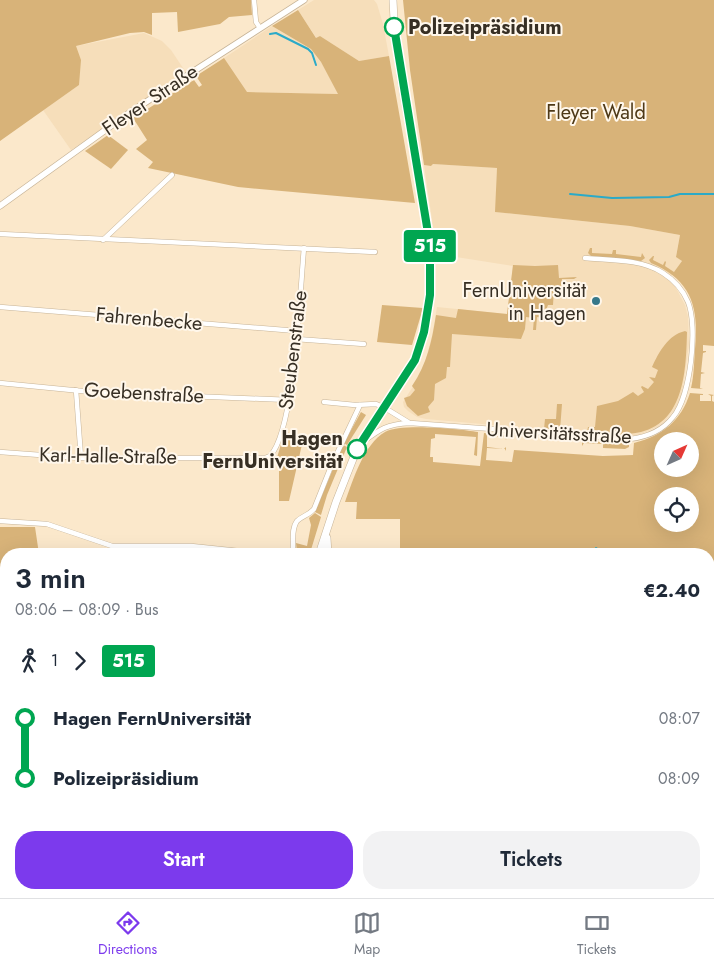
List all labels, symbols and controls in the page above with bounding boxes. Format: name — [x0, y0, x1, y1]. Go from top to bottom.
place label: Polizeipräsidium — [408, 13, 562, 42]
marker: Polizeipräsidium — [384, 17, 404, 37]
street label: Fleyer Straße — [96, 57, 204, 143]
park label: Fleyer Wald — [546, 98, 646, 127]
line badge: 515 — [401, 230, 459, 262]
text: 515 — [414, 233, 446, 259]
place label: FernUniversität in Hagen — [463, 276, 586, 328]
street label: Steubenstraße — [271, 289, 315, 411]
marker: FernUniversität in Hagen — [590, 295, 602, 307]
street label: Fahrenbecke — [94, 300, 204, 338]
street label: Goebenstraße — [83, 375, 205, 411]
street label: Universitätsstraße — [486, 415, 632, 451]
place label: Hagen FernUniversität — [202, 424, 344, 476]
north arrow — [654, 432, 699, 478]
map controls — [654, 432, 699, 532]
marker: Hagen FernUniversität — [347, 439, 367, 459]
street label: Karl-Halle-Straße — [39, 440, 177, 472]
button: locate — [654, 487, 699, 532]
text: 3 min — [15, 558, 86, 599]
text: €2.40 — [643, 577, 700, 604]
text: 08:06 – 08:09 · Bus — [15, 598, 159, 621]
icon: walk — [15, 647, 43, 675]
icon: forward — [66, 647, 94, 675]
text: 515 — [112, 648, 145, 674]
text: 1 — [51, 649, 58, 672]
text: Hagen FernUniversität — [53, 705, 251, 732]
text: 08:07 — [659, 707, 700, 730]
text: Polizeipräsidium — [53, 765, 199, 792]
text: 08:09 — [658, 767, 700, 790]
button: Start — [15, 831, 353, 889]
button: Tickets — [363, 831, 700, 889]
tab: Directions — [98, 909, 157, 959]
tab: Map — [353, 909, 381, 959]
tab: Tickets — [577, 909, 616, 959]

